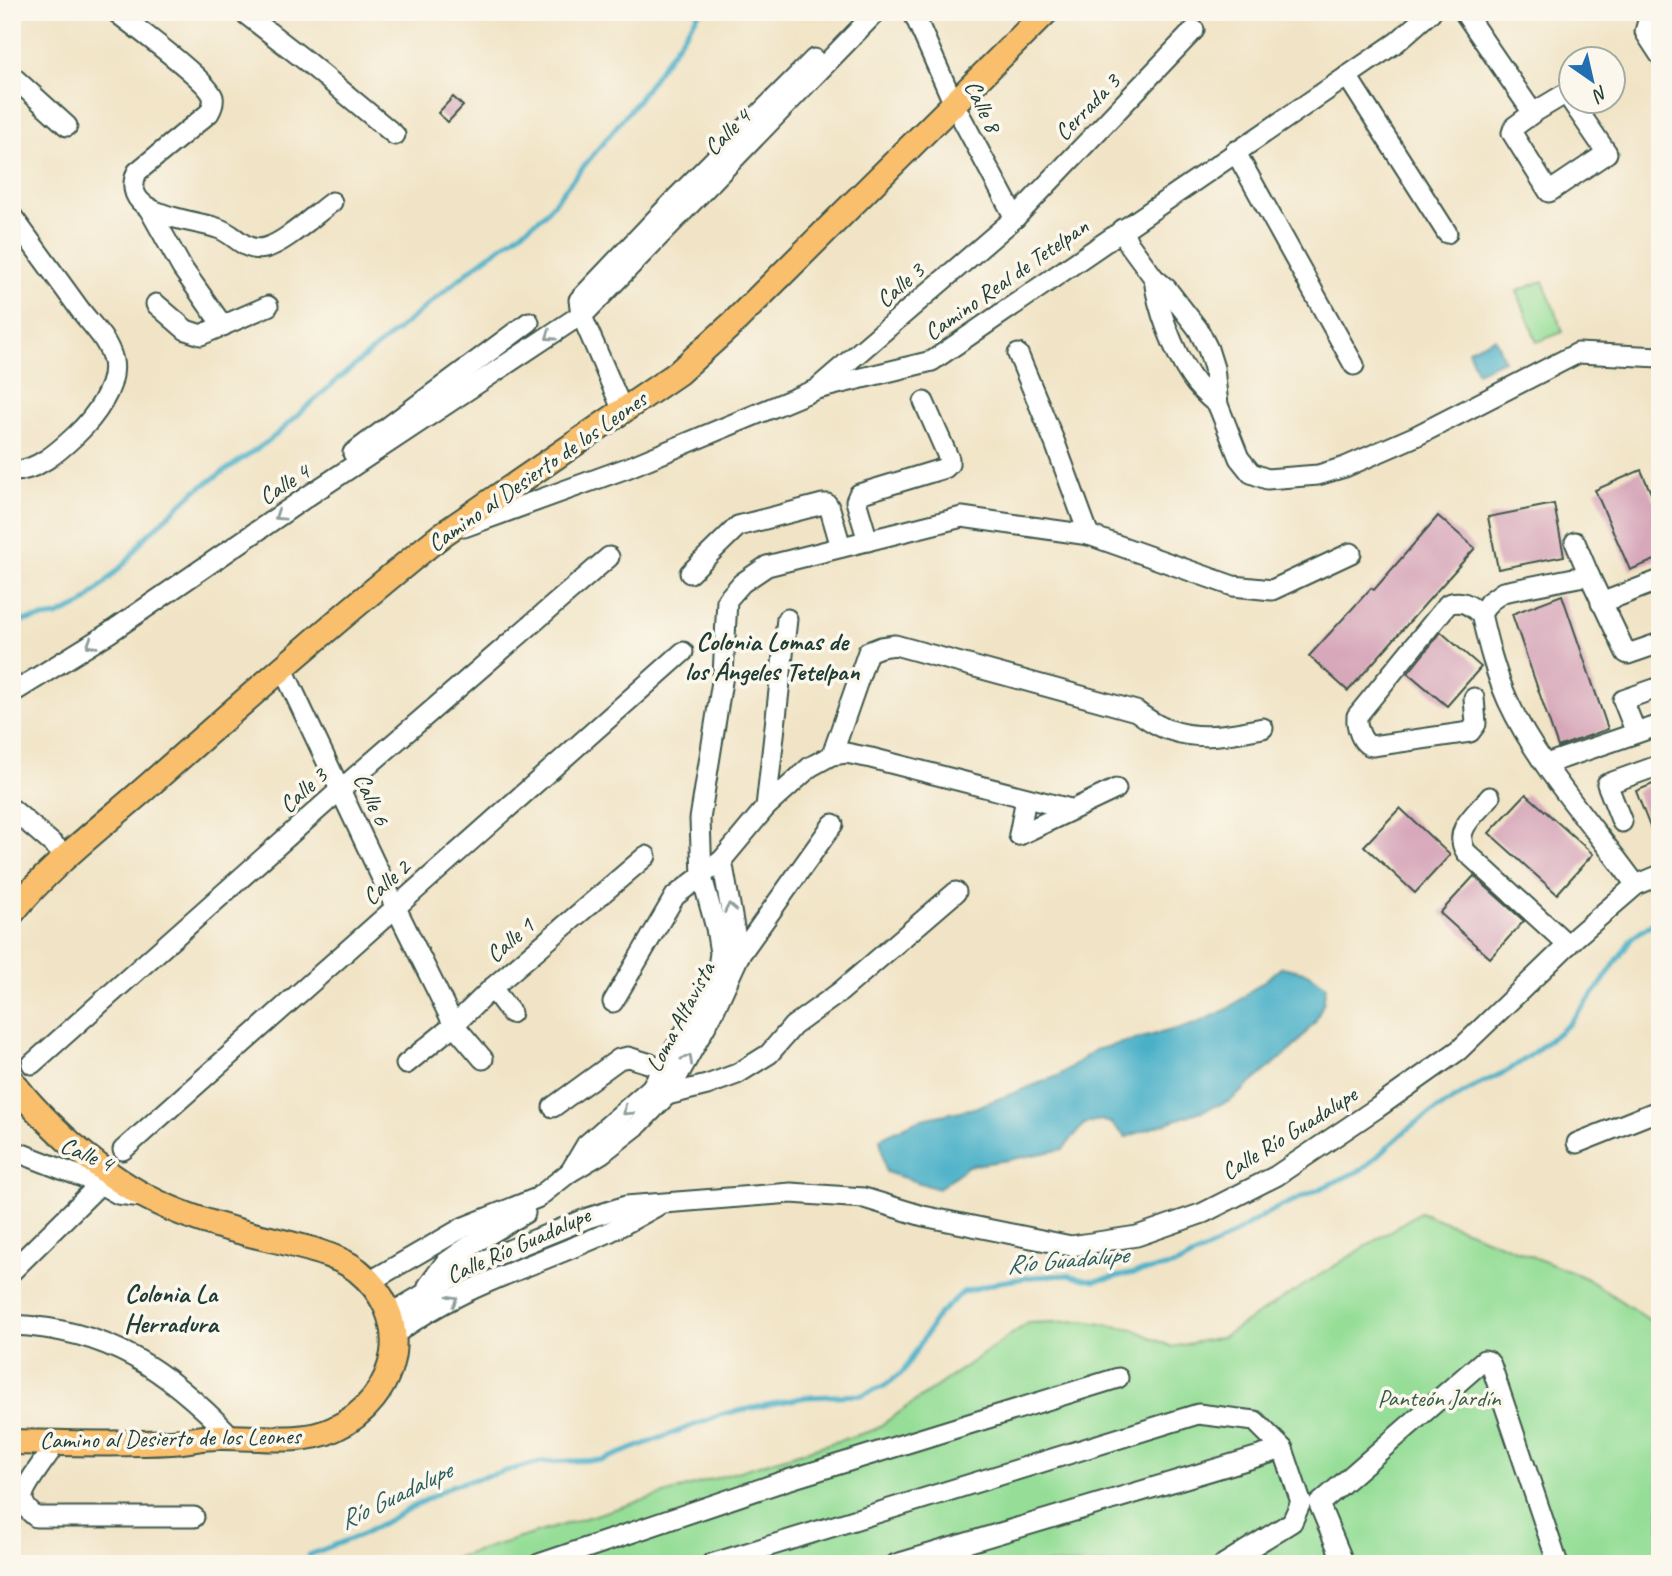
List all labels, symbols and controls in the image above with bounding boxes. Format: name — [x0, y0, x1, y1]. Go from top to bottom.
north arrow — [1556, 46, 1626, 116]
street label: Cerrada 3 — [1048, 66, 1128, 147]
street label: Calle 8 — [958, 75, 1009, 139]
text: N — [1587, 80, 1613, 108]
street label: Calle 4 — [697, 101, 758, 162]
street label: Camino Real de Tetelpan — [918, 211, 1094, 347]
street label: Calle 3 — [870, 254, 932, 314]
one-way arrow — [545, 328, 558, 341]
street label: Camino al Desierto de los Leones — [421, 383, 654, 558]
street label: Calle 4 — [253, 455, 317, 511]
one-way arrow — [274, 508, 287, 520]
district label: Colonia Lomas de los Ángeles Tetelpan — [685, 625, 860, 688]
one-way arrow — [85, 635, 98, 648]
street label: Calle 3 — [273, 759, 335, 819]
street label: Calle 6 — [347, 768, 398, 831]
street label: Calle 2 — [356, 851, 418, 911]
one-way arrow — [723, 902, 738, 914]
street label: Calle 1 — [480, 910, 541, 969]
street label: Loma Altavista — [639, 956, 722, 1077]
one-way arrow — [680, 1054, 693, 1066]
street label: Calle Río Guadalupe — [1216, 1078, 1364, 1187]
one-way arrow — [622, 1102, 635, 1115]
street label: Calle 4 — [56, 1130, 120, 1179]
street label: Calle Río Guadalupe — [441, 1199, 597, 1290]
water label: Río Guadalupe — [1005, 1237, 1132, 1281]
district label: Colonia La Herradura — [124, 1277, 220, 1340]
one-way arrow — [445, 1294, 458, 1308]
park label: Panteón Jardín — [1377, 1383, 1502, 1413]
street label: Camino al Desierto de los Leones — [39, 1421, 303, 1455]
water label: Río Guadalupe — [334, 1453, 460, 1537]

